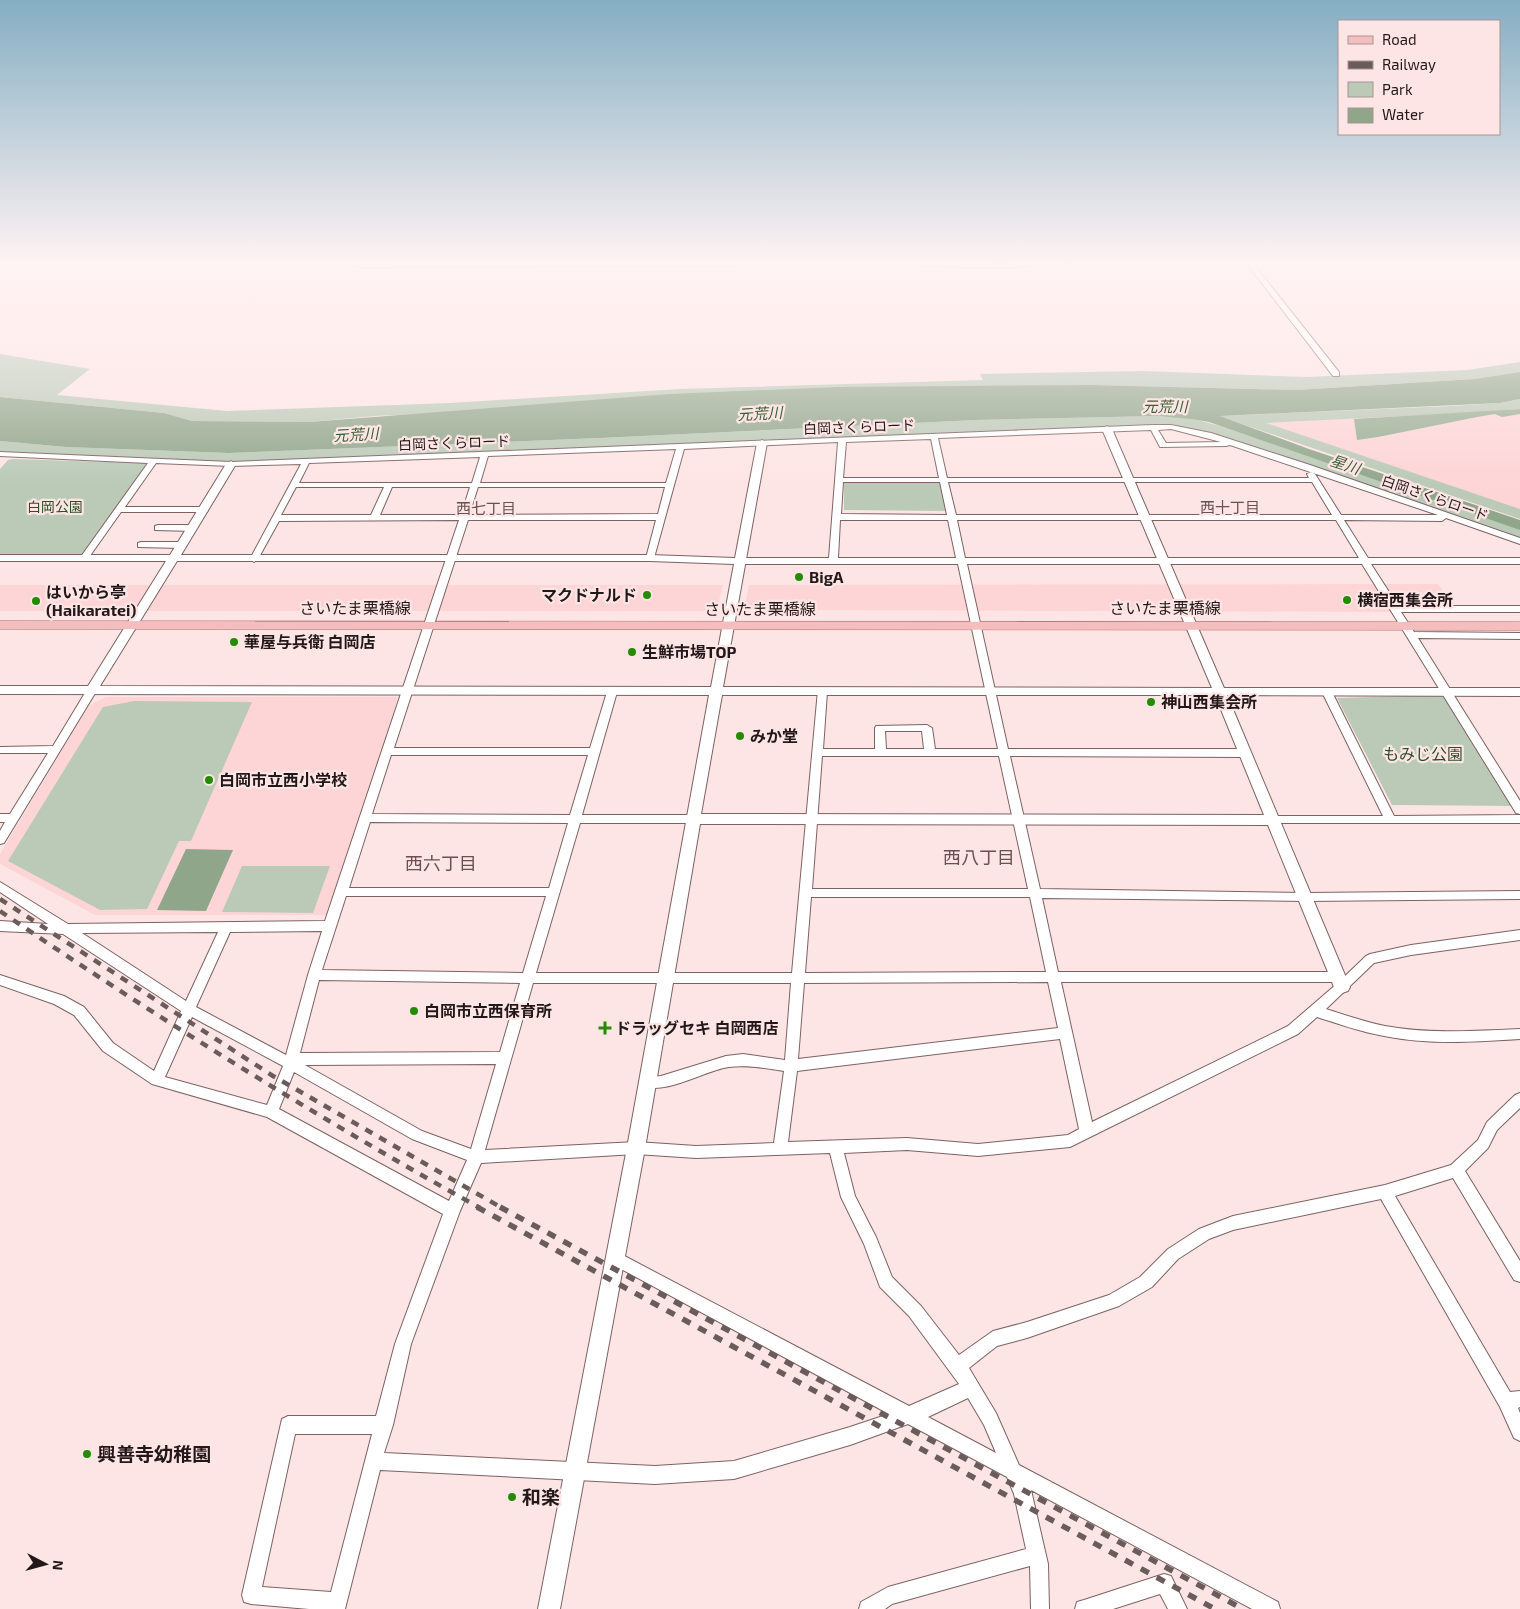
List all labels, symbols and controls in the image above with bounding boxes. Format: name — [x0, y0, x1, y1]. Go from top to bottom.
legend — [1338, 20, 1500, 135]
text: Road — [1382, 30, 1417, 48]
text: Railway — [1382, 55, 1436, 73]
text: Park — [1382, 80, 1413, 98]
text: Water — [1382, 105, 1424, 123]
water label: 元荒川 — [1142, 397, 1189, 415]
water label: 元荒川 — [737, 403, 785, 423]
street label: 白岡さくらロード — [803, 416, 915, 437]
water label: 元荒川 — [333, 424, 381, 444]
street label: 白岡さくらロード — [398, 432, 510, 453]
water label: 星川 — [1328, 451, 1364, 478]
street label: 白岡さくらロード — [1379, 471, 1491, 524]
park label: 白岡公園 — [27, 498, 83, 515]
district label: 西十丁目 — [1200, 498, 1260, 516]
district label: 西七丁目 — [456, 499, 516, 517]
place label: BigA — [809, 567, 844, 586]
marker: BigA — [793, 571, 805, 583]
place label: はいから亭 (Haikaratei) — [46, 582, 136, 619]
place label: マクドナルド — [541, 585, 637, 604]
marker: マクドナルド — [641, 589, 653, 601]
place label: 横宿西集会所 — [1357, 590, 1453, 609]
marker: 横宿西集会所 — [1341, 594, 1353, 606]
marker: はいから亭 (Haikaratei) — [30, 595, 42, 607]
street label: さいたま栗橋線 — [299, 598, 411, 617]
street label: さいたま栗橋線 — [1109, 598, 1221, 617]
street label: さいたま栗橋線 — [704, 599, 816, 618]
place label: 華屋与兵衛 白岡店 — [244, 632, 375, 651]
marker: 華屋与兵衛 白岡店 — [228, 636, 240, 648]
place label: 生鮮市場TOP — [642, 642, 736, 661]
marker: 生鮮市場TOP — [626, 646, 638, 658]
place label: 神山西集会所 — [1161, 692, 1257, 711]
marker: 神山西集会所 — [1145, 696, 1157, 708]
place label: みか堂 — [750, 726, 798, 745]
marker: みか堂 — [734, 730, 746, 742]
park label: もみじ公園 — [1383, 744, 1463, 763]
place label: 白岡市立西小学校 — [219, 770, 347, 789]
marker: 白岡市立西小学校 — [203, 774, 215, 786]
district label: 西八丁目 — [943, 846, 1015, 868]
district label: 西六丁目 — [405, 852, 477, 874]
place label: 白岡市立西保育所 — [424, 1001, 552, 1020]
marker: 白岡市立西保育所 — [408, 1005, 420, 1017]
place label: ドラッグセキ 白岡西店 — [615, 1018, 778, 1037]
marker: ドラッグセキ 白岡西店 — [599, 1022, 611, 1034]
place label: 興善寺幼稚園 — [97, 1442, 211, 1465]
marker: 興善寺幼稚園 — [81, 1448, 93, 1460]
place label: 和楽 — [522, 1485, 560, 1508]
marker: 和楽 — [506, 1491, 518, 1503]
north arrow — [20, 1539, 70, 1589]
text: N — [49, 1559, 67, 1571]

